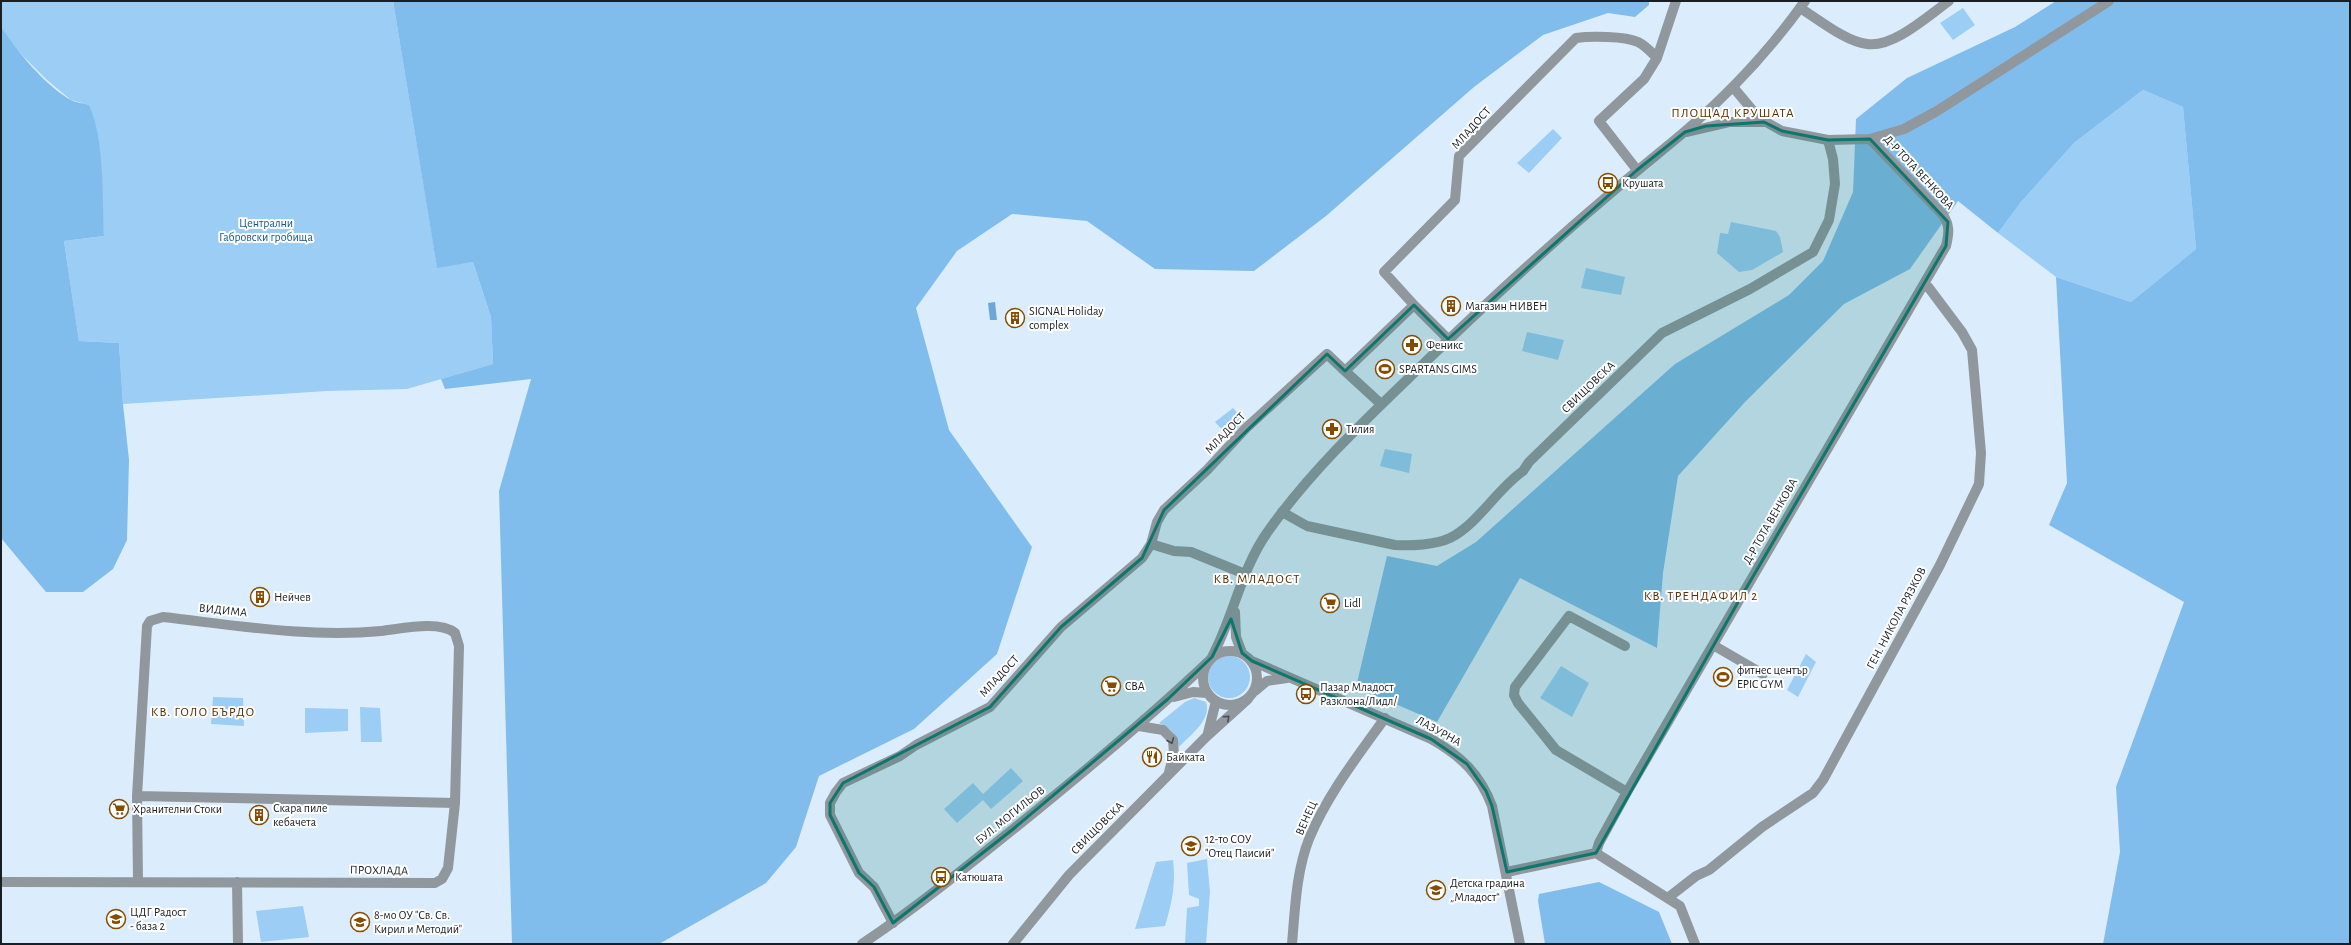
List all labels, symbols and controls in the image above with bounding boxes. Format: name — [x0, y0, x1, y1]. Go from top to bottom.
street label: МЛАДОСТ — [1449, 104, 1493, 151]
district label: ПЛОЩАД КРУШАТА — [1671, 107, 1795, 120]
street label: Д-Р ТОТА ВЕНКОВА — [1882, 133, 1956, 211]
bus stop icon: Крушата — [1597, 172, 1619, 194]
place label: Крушата — [1622, 177, 1664, 190]
park label: Централни Габровски гробища — [219, 217, 313, 243]
building icon: Магазин НИВЕН — [1440, 295, 1462, 317]
place label: Магазин НИВЕН — [1465, 300, 1548, 312]
place label: SIGNAL Holiday complex — [1029, 305, 1103, 331]
building icon: SIGNAL Holiday complex — [1004, 307, 1026, 329]
pharmacy icon: Феникс — [1401, 334, 1423, 356]
place label: Феникс — [1426, 339, 1463, 351]
sports icon: SPARTANS GIMS — [1374, 358, 1396, 380]
street label: СВИЩОВСКА — [1559, 359, 1617, 415]
place label: SPARTANS GIMS — [1399, 363, 1477, 375]
street label: МЛАДОСТ — [1203, 410, 1248, 456]
pharmacy icon: Тилия — [1321, 418, 1343, 440]
place label: Тилия — [1346, 423, 1375, 435]
street label: Д-Р ТОТА ВЕНКОВА — [1741, 476, 1799, 566]
street label: ГЕН. НИКОЛА РЯЗКОВ — [1864, 565, 1928, 671]
district label: КВ. МЛАДОСТ — [1214, 573, 1300, 586]
building icon: Нейчев — [249, 586, 271, 608]
district label: КВ. ТРЕНДАФИЛ 2 — [1644, 590, 1758, 603]
place label: Нейчев — [274, 591, 311, 603]
supermarket icon: Lidl — [1319, 592, 1341, 614]
place label: Lidl — [1344, 597, 1361, 609]
street label: ВИДИМА — [198, 601, 248, 619]
street label: МЛАДОСТ — [977, 653, 1021, 699]
place label: фитнес център EPIC GYM — [1737, 664, 1808, 690]
sports icon: фитнес център EPIC GYM — [1712, 666, 1734, 688]
supermarket icon: CBA — [1100, 675, 1122, 697]
place label: CBA — [1125, 680, 1145, 692]
place label: Пазар Младост Разклона/Лидл/ — [1320, 681, 1397, 707]
bus stop icon: Пазар Младост Разклона/Лидл/ — [1295, 683, 1317, 705]
district label: КВ. ГОЛО БЪРДО — [151, 706, 255, 719]
street label: ЛАЗУРНА — [1415, 714, 1463, 748]
one-way arrow — [1222, 715, 1230, 722]
one-way arrow — [1167, 737, 1175, 744]
restaurant icon: Байката — [1141, 746, 1163, 768]
place label: Байката — [1166, 751, 1205, 763]
street label: БУЛ. МОГИЛЬОВ — [973, 783, 1047, 846]
supermarket icon: Хранителни Стоки — [108, 798, 130, 820]
street label: СВИЩОВСКА — [1068, 799, 1126, 857]
street label: ВЕНЕЦ — [1293, 799, 1319, 837]
place label: Скара пиле кебачета — [273, 802, 327, 828]
place label: Хранителни Стоки — [133, 803, 222, 815]
building icon: Скара пиле кебачета — [248, 804, 270, 826]
place label: 12-то СОУ "Отец Паисий" — [1205, 833, 1274, 859]
school or university icon: 12-то СОУ "Отец Паисий" — [1180, 835, 1202, 857]
street label: ПРОХЛАДА — [350, 863, 408, 877]
bus stop icon: Катюшата — [930, 866, 952, 888]
place label: Катюшата — [955, 871, 1004, 883]
place label: Детска градина „Младост“ — [1450, 877, 1525, 903]
school or university icon: Детска градина „Младост“ — [1425, 879, 1447, 901]
place label: ЦДГ Радост - база 2 — [130, 906, 187, 932]
school or university icon: ЦДГ Радост - база 2 — [105, 908, 127, 930]
place label: 8-мо ОУ "Св. Св. Кирил и Методий" — [374, 909, 462, 935]
school or university icon: 8-мо ОУ "Св. Св. Кирил и Методий" — [349, 911, 371, 933]

